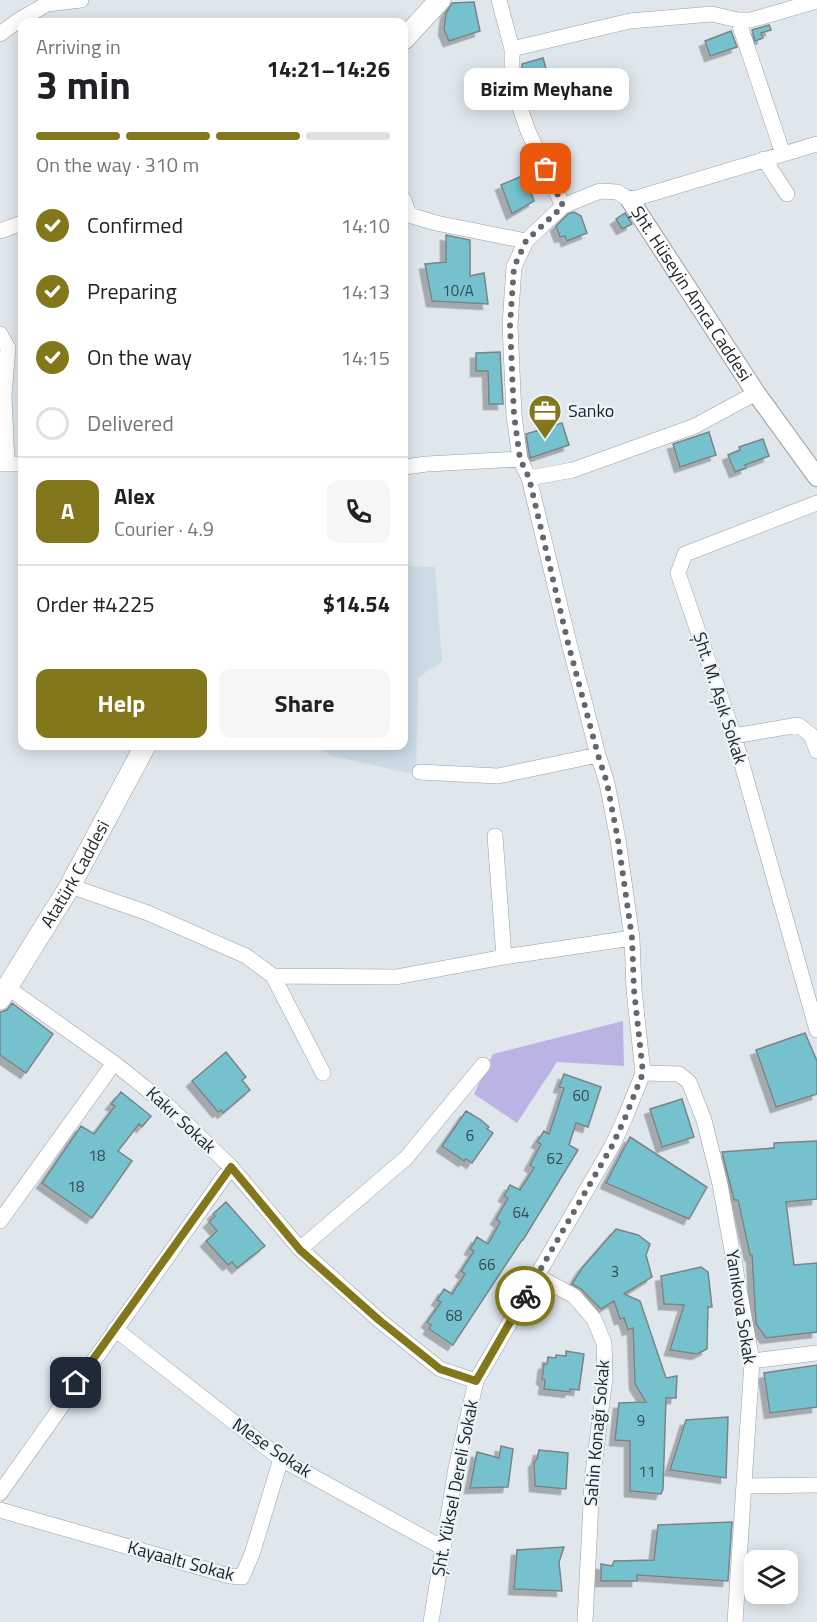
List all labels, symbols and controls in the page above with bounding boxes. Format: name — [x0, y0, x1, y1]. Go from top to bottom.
text: Arriving in — [36, 31, 121, 62]
text: 14:21–14:26 — [267, 52, 390, 86]
text: 3 min — [36, 55, 131, 114]
callout: Bizim Meyhane — [464, 67, 628, 109]
text: Bizim Meyhane — [480, 73, 613, 104]
pin — [520, 143, 571, 194]
text: On the way · 310 m — [36, 149, 199, 180]
icon: bag — [529, 152, 562, 185]
street label: Şht. Hüseyin Amca Caddesi — [624, 200, 759, 387]
text: Confirmed — [87, 208, 183, 242]
icon: check — [36, 209, 69, 242]
text: 14:10 — [341, 210, 390, 241]
text: Preparing — [87, 274, 177, 308]
icon: check — [36, 275, 69, 308]
text: 14:13 — [341, 276, 390, 307]
house number: 10/A — [442, 279, 474, 302]
text: On the way — [87, 340, 192, 374]
icon: check — [36, 341, 69, 374]
text: 14:15 — [341, 342, 390, 373]
office icon: Sanko — [527, 393, 563, 440]
place label: Sanko — [568, 397, 614, 424]
text: Delivered — [87, 406, 174, 440]
text: Alex — [114, 479, 155, 513]
button: phone — [327, 480, 390, 543]
text: A — [61, 494, 74, 528]
text: Courier · 4.9 — [114, 513, 214, 544]
text: Order #4225 — [36, 587, 155, 621]
text: $14.54 — [323, 587, 390, 621]
street label: Şht. M. Aşık Sokak — [686, 628, 755, 768]
button: Help — [36, 669, 207, 738]
button: Share — [219, 669, 390, 738]
street label: Atatürk Caddesi — [33, 815, 116, 933]
street label: Kakır Sokak — [140, 1080, 223, 1160]
house number: 60 — [573, 1084, 589, 1107]
house number: 6 — [466, 1124, 474, 1147]
house number: 18 — [89, 1144, 105, 1167]
house number: 62 — [547, 1147, 563, 1170]
house number: 18 — [68, 1175, 84, 1198]
house number: 64 — [513, 1201, 529, 1224]
street label: Yanıkova Sokak — [719, 1248, 764, 1367]
house number: 66 — [479, 1253, 495, 1276]
house number: 3 — [611, 1260, 619, 1283]
courier — [495, 1266, 555, 1326]
icon: bike — [509, 1280, 542, 1313]
house number: 68 — [446, 1304, 462, 1327]
pin — [50, 1357, 101, 1408]
street label: Sahin Konağı Sokak — [577, 1358, 616, 1507]
icon: home — [59, 1366, 92, 1399]
street label: Şht. Yüksel Dereli Sokak — [424, 1397, 485, 1578]
house number: 9 — [637, 1409, 645, 1432]
street label: Mese Sokak — [227, 1411, 318, 1484]
house number: 11 — [639, 1460, 655, 1483]
street label: Kayaaltı Sokak — [125, 1533, 238, 1588]
map controls — [744, 1550, 798, 1604]
button: layers — [744, 1550, 798, 1604]

